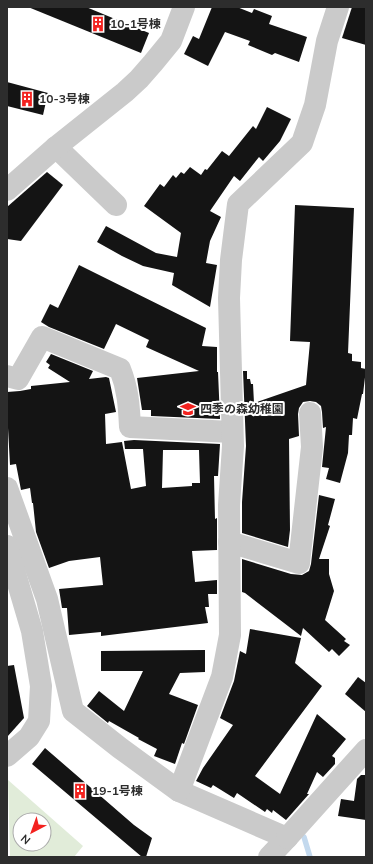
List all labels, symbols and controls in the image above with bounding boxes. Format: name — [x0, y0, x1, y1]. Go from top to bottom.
building icon: 10-1号棟 — [89, 15, 107, 33]
place label: 10-1号棟 — [110, 16, 161, 31]
building icon: 10-3号棟 — [18, 90, 36, 108]
place label: 10-3号棟 — [39, 91, 90, 106]
school or university icon: 四季の森幼稚園 — [179, 400, 197, 418]
place label: 四季の森幼稚園 — [200, 401, 284, 416]
building icon: 19-1号棟 — [71, 782, 89, 800]
place label: 19-1号棟 — [92, 783, 143, 798]
north arrow — [12, 812, 52, 852]
text: N — [18, 832, 33, 848]

